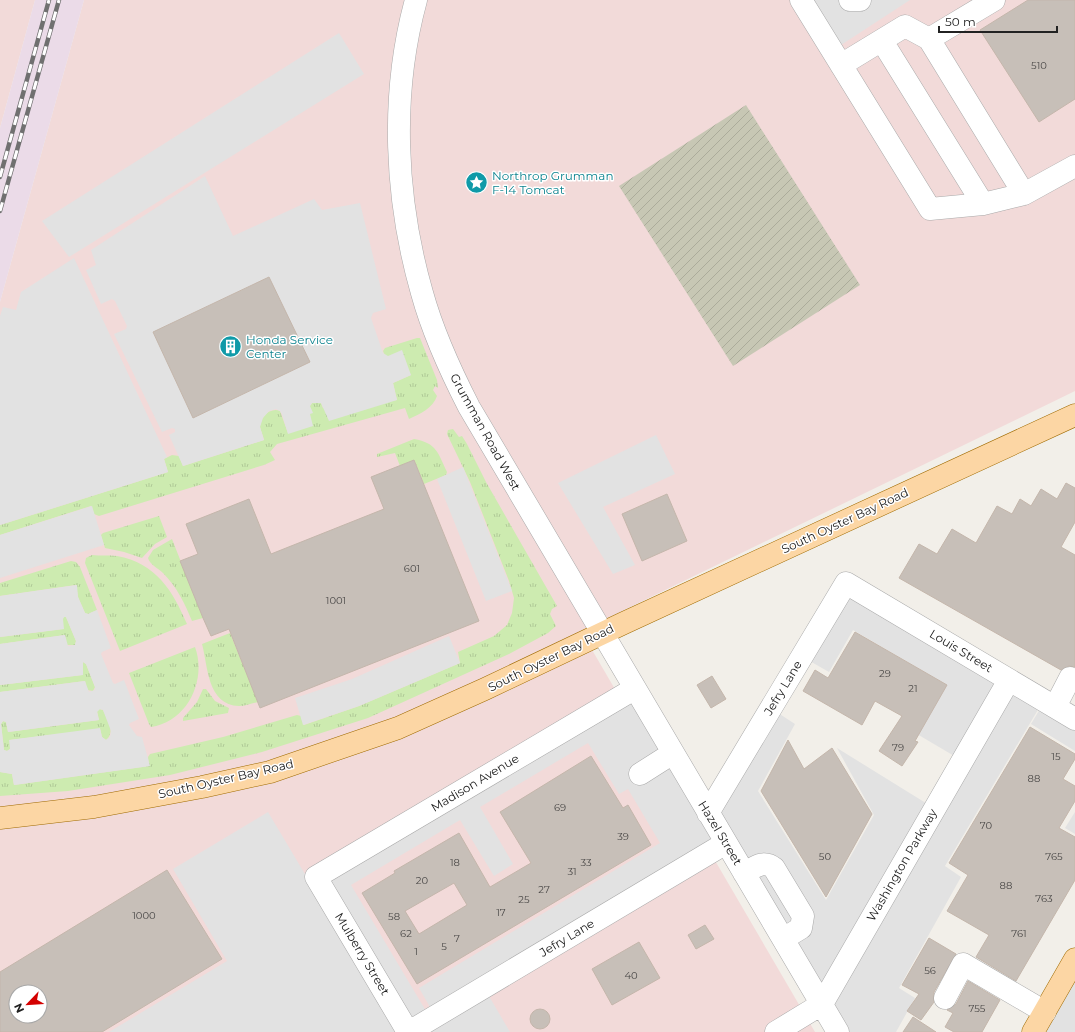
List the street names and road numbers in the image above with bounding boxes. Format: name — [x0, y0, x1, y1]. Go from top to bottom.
street label: Grumman Road West — [447, 371, 524, 493]
street label: South Oyster Bay Road — [779, 485, 911, 557]
street label: South Oyster Bay Road — [485, 621, 616, 695]
street label: Louis Street — [927, 626, 996, 675]
street label: Jefry Lane — [760, 658, 805, 719]
street label: Madison Avenue — [428, 750, 521, 815]
street label: South Oyster Bay Road — [157, 756, 295, 801]
street label: Hazel Street — [695, 798, 746, 868]
street label: Washington Parkway — [863, 805, 940, 924]
street label: Mulberry Street — [332, 910, 393, 998]
street label: Jefry Lane — [536, 915, 597, 960]

